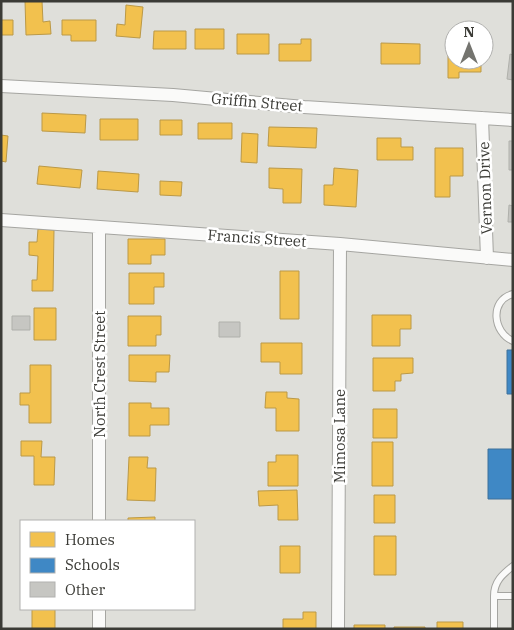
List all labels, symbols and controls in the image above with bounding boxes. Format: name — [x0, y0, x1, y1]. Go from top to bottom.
north arrow — [444, 20, 494, 70]
text: N — [463, 23, 475, 41]
street label: Griffin Street — [210, 89, 304, 115]
street label: Vernon Drive — [474, 141, 496, 235]
street label: Francis Street — [207, 225, 307, 251]
street label: North Crest Street — [90, 310, 109, 438]
street label: Mimosa Lane — [330, 389, 349, 483]
legend — [20, 520, 195, 610]
text: Homes — [65, 530, 115, 549]
text: Schools — [65, 555, 120, 574]
text: Other — [65, 580, 105, 599]

